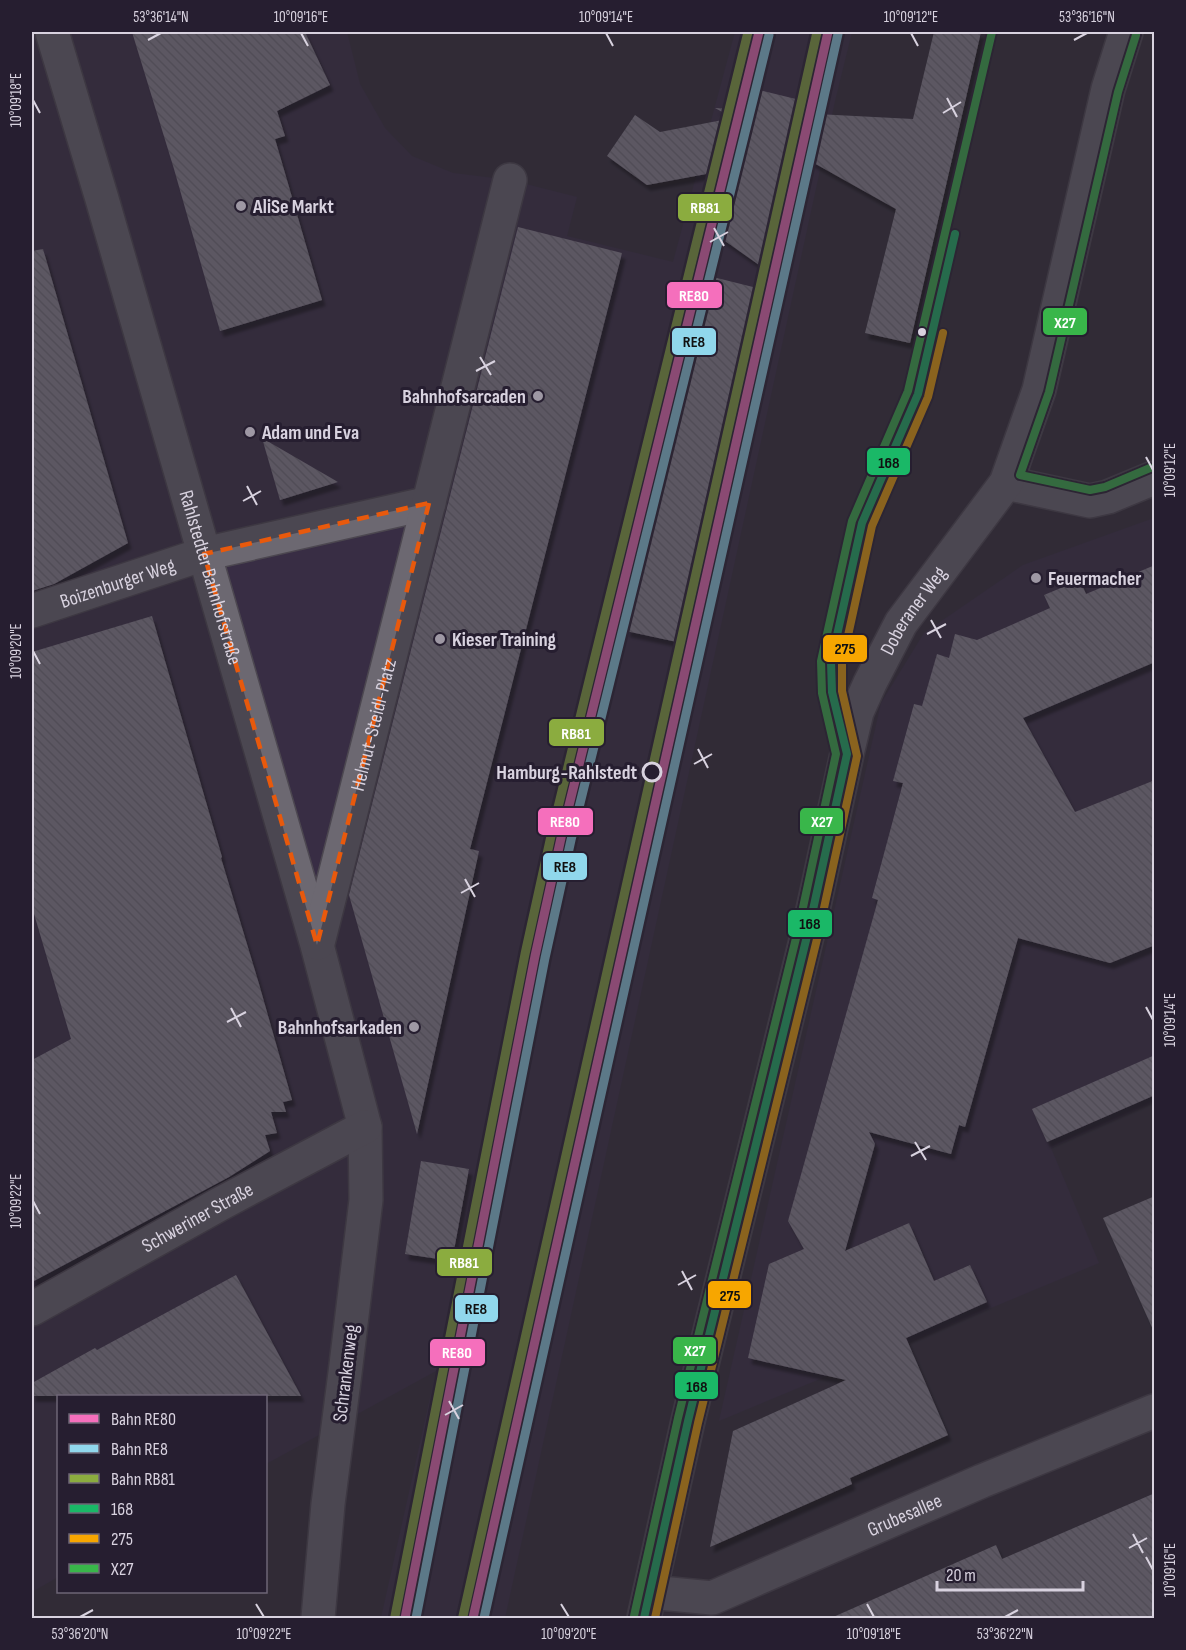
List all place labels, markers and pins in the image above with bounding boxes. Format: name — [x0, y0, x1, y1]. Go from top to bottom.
place label: AliSe Markt — [252, 195, 334, 219]
marker: AliSe Markt — [234, 199, 248, 213]
unlabelled marker — [916, 326, 928, 338]
place label: Bahnhofsarcaden — [402, 385, 526, 409]
marker: Bahnhofsarcaden — [531, 389, 545, 403]
place label: Adam und Eva — [261, 421, 359, 445]
marker: Adam und Eva — [243, 425, 257, 439]
place label: Feuermacher — [1048, 567, 1141, 591]
marker: Feuermacher — [1029, 571, 1043, 585]
place label: Kieser Training — [452, 628, 557, 652]
marker: Kieser Training — [433, 632, 447, 646]
place label: Hamburg-Rahlstedt — [496, 761, 637, 785]
marker: Hamburg-Rahlstedt — [642, 762, 662, 782]
place label: Bahnhofsarkaden — [278, 1016, 402, 1040]
marker: Bahnhofsarkaden — [407, 1020, 421, 1034]

